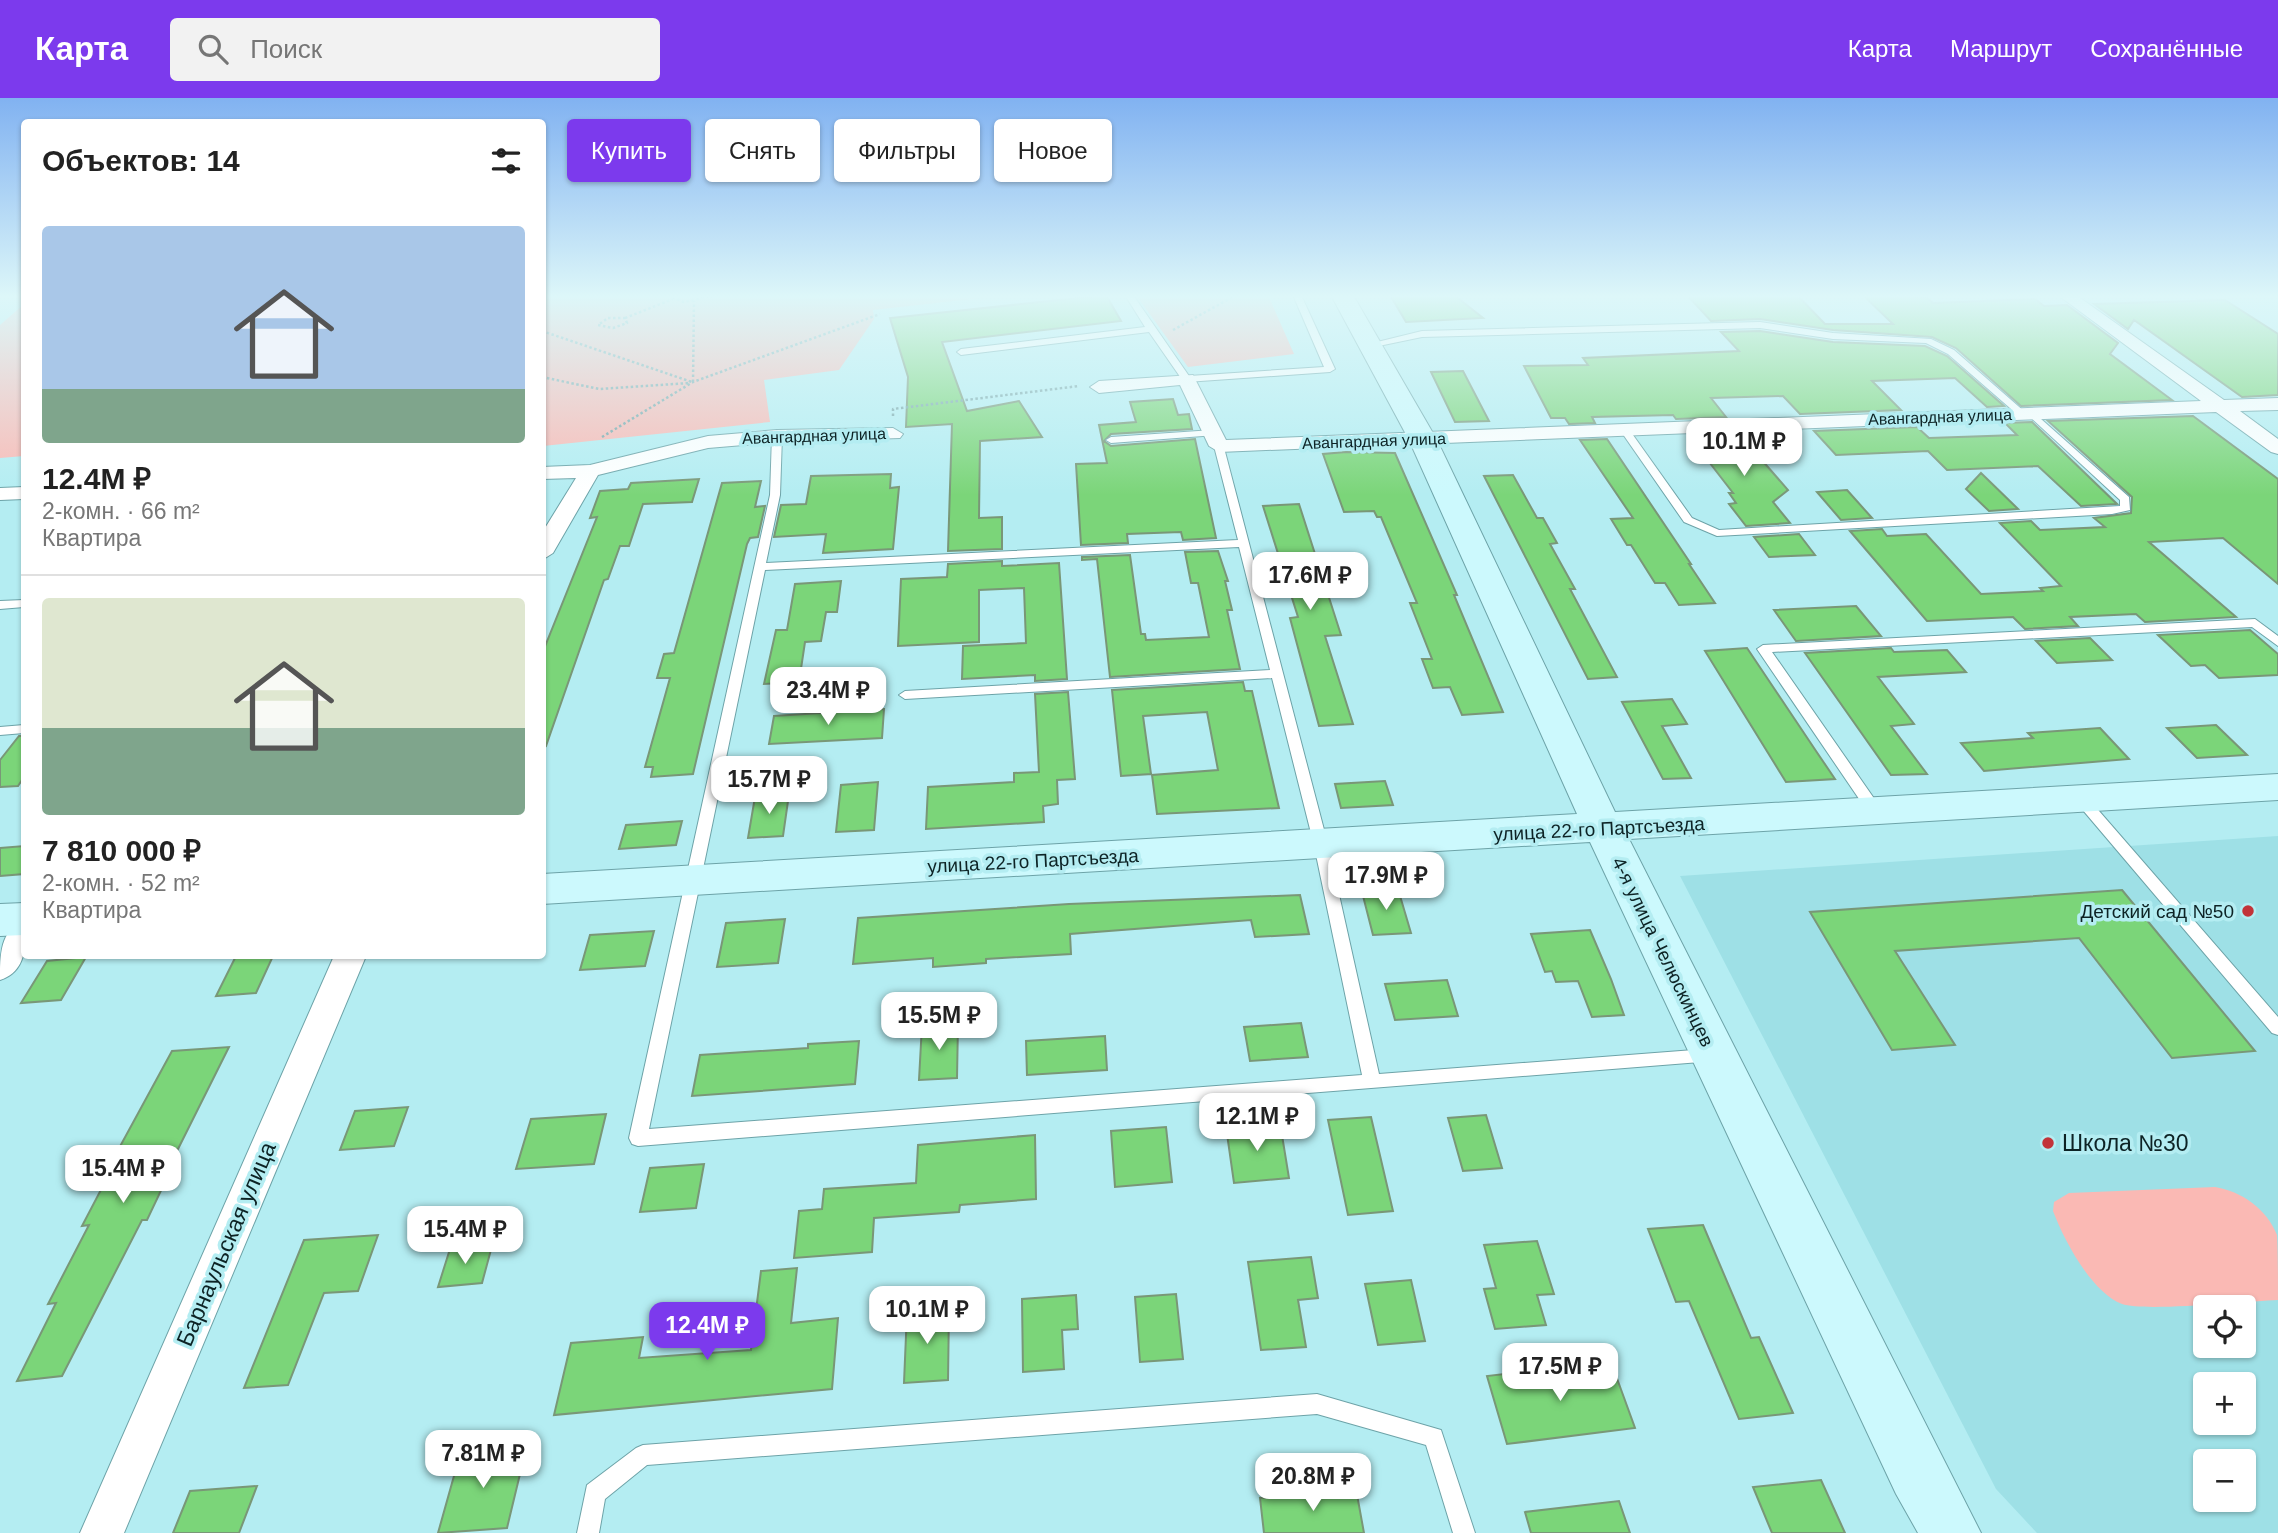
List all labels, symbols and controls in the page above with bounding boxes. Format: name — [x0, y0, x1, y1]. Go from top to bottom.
search box — [170, 18, 660, 81]
text: Карта — [35, 30, 128, 67]
icon: search — [194, 30, 232, 68]
text: Поиск — [250, 34, 322, 64]
text: Карта — [1848, 35, 1912, 62]
text: Маршрут — [1950, 35, 2052, 62]
text: Сохранённые — [2090, 35, 2243, 62]
chip: Купить — [567, 119, 691, 182]
chip: Снять — [705, 119, 820, 182]
chip: Фильтры — [834, 119, 980, 182]
chip: Новое — [994, 119, 1112, 182]
icon: filters — [487, 142, 525, 180]
text: Объектов: 14 — [42, 144, 240, 177]
icon: home — [221, 271, 347, 397]
street label: Авангардная улица — [1868, 406, 2012, 428]
pin: 10.1M ₽ — [1679, 418, 1809, 478]
street label: Авангардная улица — [742, 425, 886, 447]
text: 10.1M ₽ — [1702, 428, 1786, 454]
street label: Авангардная улица — [1302, 430, 1446, 452]
text: 12.4M ₽ — [42, 462, 151, 495]
text: 2-комн. · 66 m² — [42, 498, 200, 524]
text: Квартира — [42, 525, 141, 551]
pin: 17.6M ₽ — [1245, 552, 1375, 612]
text: 17.6M ₽ — [1268, 562, 1352, 588]
icon: home — [221, 643, 347, 769]
pin: 23.4M ₽ — [763, 668, 893, 727]
text: 23.4M ₽ — [786, 677, 870, 703]
pin: 15.7M ₽ — [704, 756, 834, 816]
text: 15.7M ₽ — [727, 766, 811, 792]
street label: улица 22-го Партсъезда — [1493, 813, 1706, 845]
text: 7 810 000 ₽ — [42, 834, 201, 867]
street label: улица 22-го Партсъезда — [927, 845, 1140, 877]
pin: 17.9M ₽ — [1321, 852, 1451, 912]
street label: 4-я улица Челюскинцев — [1608, 854, 1718, 1050]
text: 17.9M ₽ — [1344, 862, 1428, 888]
text: 2-комн. · 52 m² — [42, 870, 200, 896]
text: Квартира — [42, 897, 141, 923]
place label: Детский сад №50 — [2080, 901, 2234, 922]
marker: Детский сад №50 — [2240, 903, 2256, 919]
pin: 15.5M ₽ — [874, 992, 1004, 1052]
text: 15.5M ₽ — [897, 1002, 981, 1028]
pin: 12.1M ₽ — [1192, 1094, 1322, 1153]
text: 12.1M ₽ — [1215, 1103, 1299, 1129]
place label: Школа №30 — [2062, 1130, 2189, 1156]
marker: Школа №30 — [2040, 1135, 2056, 1151]
street label: Барнаульская улица — [171, 1138, 281, 1350]
pin: 15.4M ₽ — [58, 1146, 188, 1205]
text: 15.4M ₽ — [81, 1155, 165, 1181]
pin: 15.4M ₽ — [400, 1206, 530, 1266]
text: 15.4M ₽ — [423, 1216, 507, 1242]
pin: 10.1M ₽ — [862, 1286, 992, 1346]
map controls — [2193, 1295, 2256, 1512]
button: locate — [2193, 1295, 2256, 1358]
text: 10.1M ₽ — [885, 1296, 969, 1322]
pin: 12.4M ₽ — [642, 1302, 772, 1362]
text: 12.4M ₽ — [665, 1312, 749, 1338]
pin: 17.5M ₽ — [1495, 1344, 1625, 1403]
text: 17.5M ₽ — [1518, 1353, 1602, 1379]
button: + — [2193, 1372, 2256, 1435]
pin: 7.81M ₽ — [418, 1430, 548, 1490]
text: 7.81M ₽ — [441, 1440, 525, 1466]
button: − — [2193, 1449, 2256, 1512]
pin: 20.8M ₽ — [1248, 1454, 1378, 1513]
text: 20.8M ₽ — [1271, 1463, 1355, 1489]

